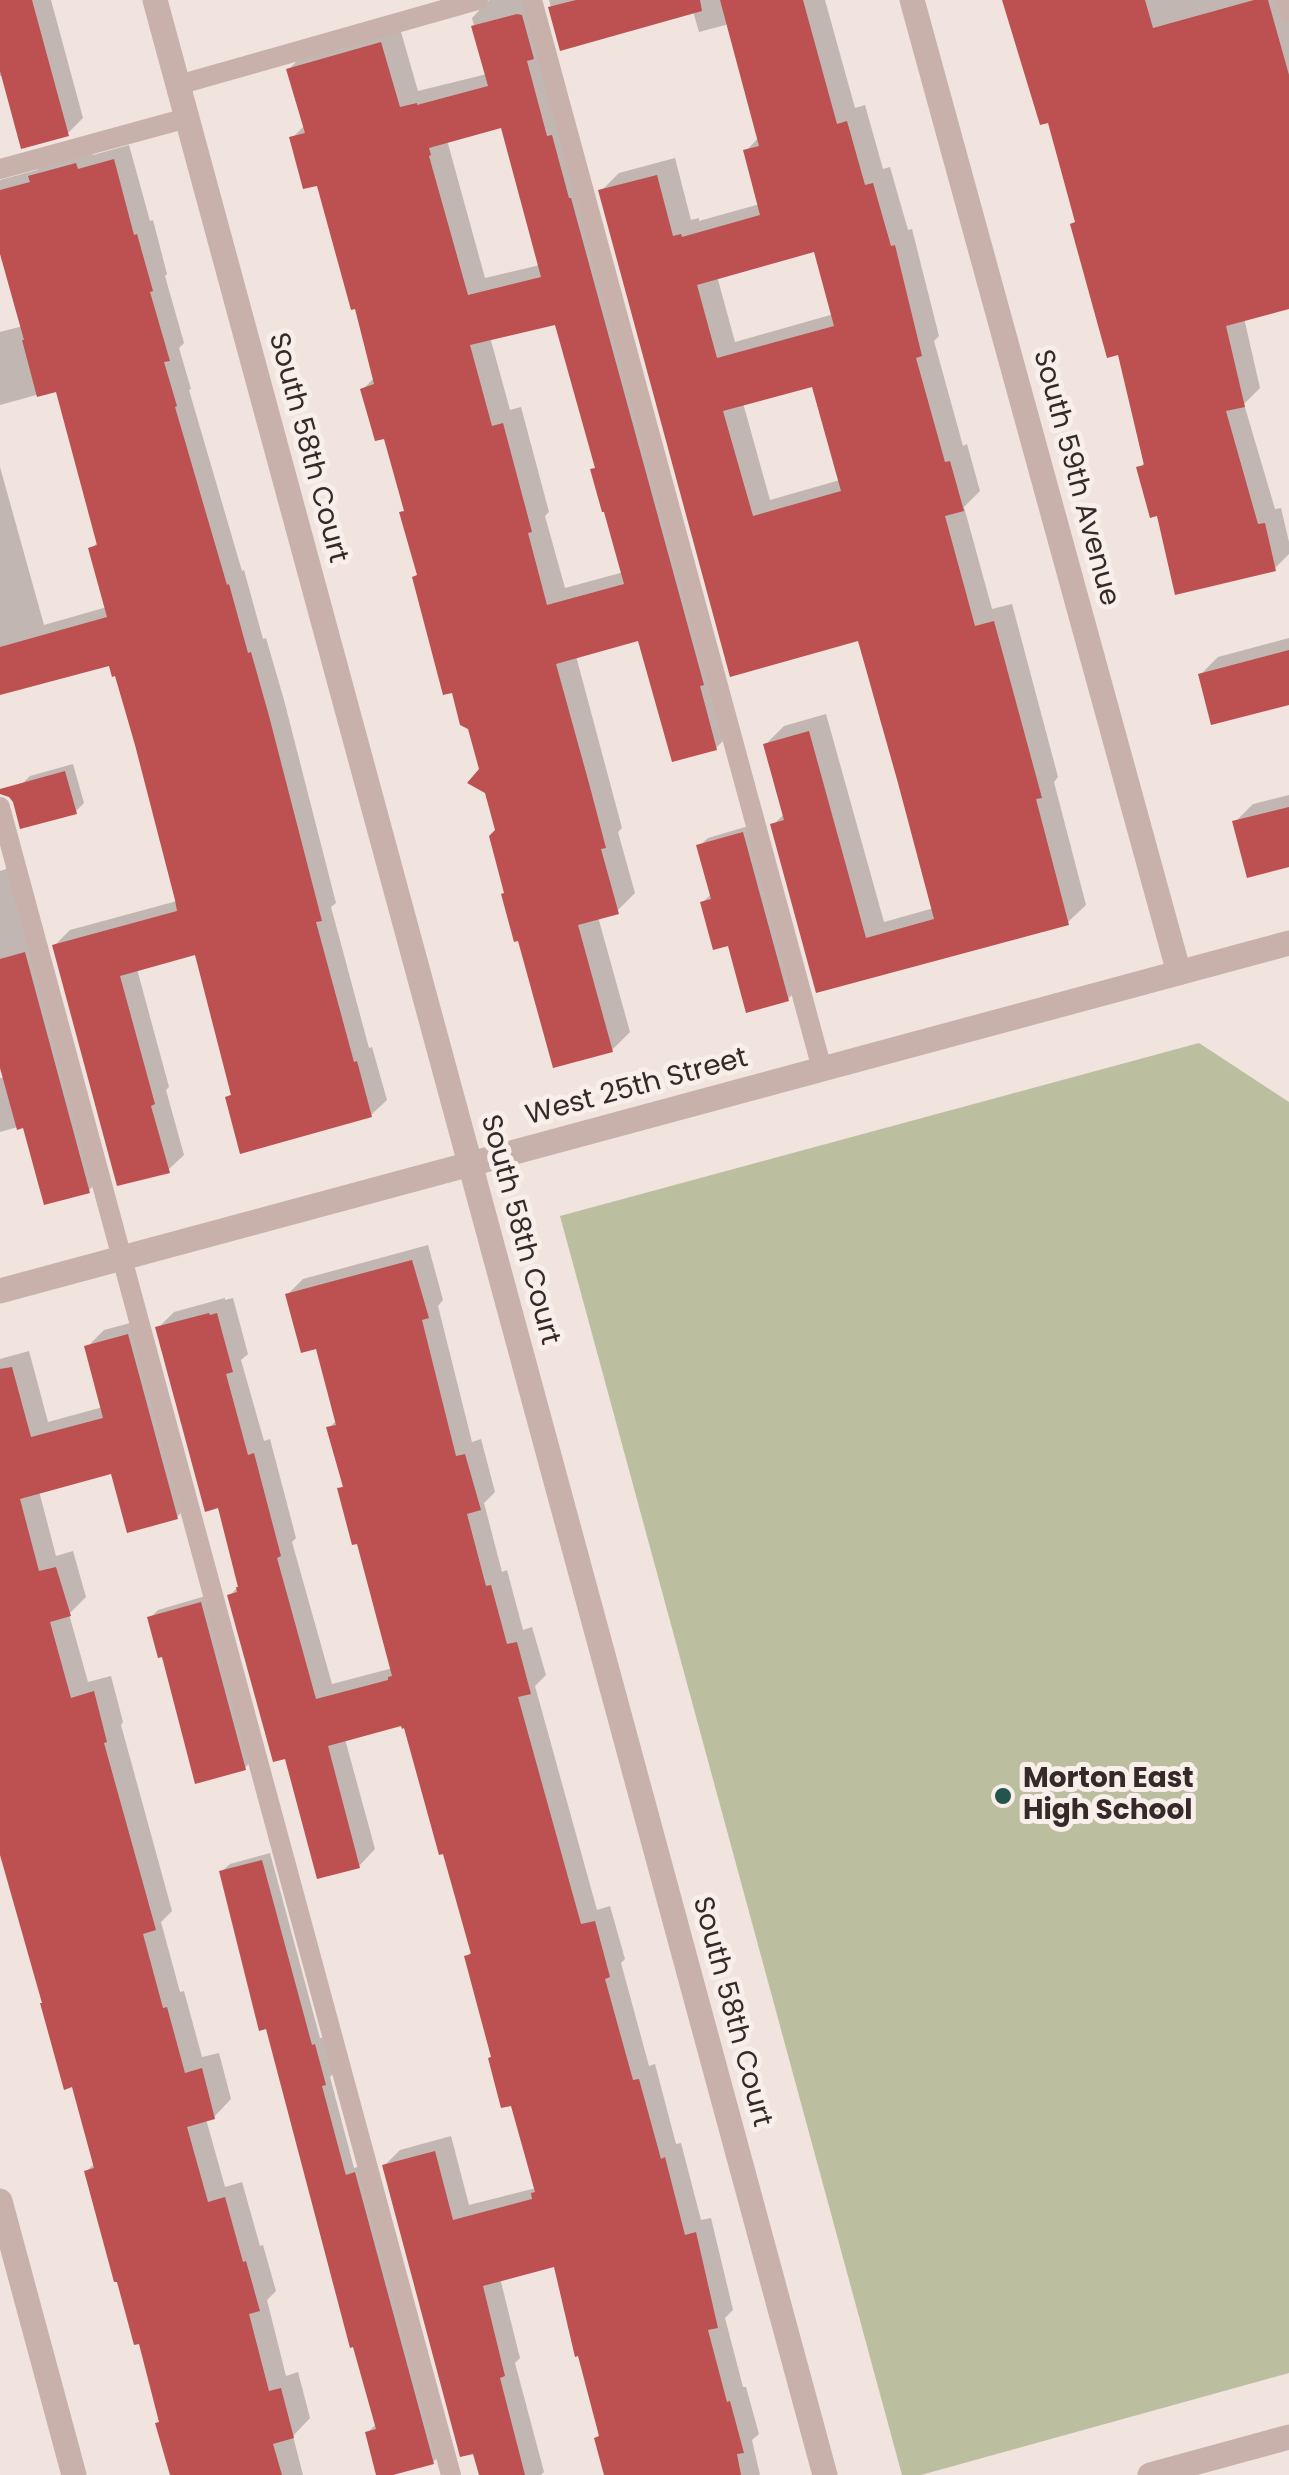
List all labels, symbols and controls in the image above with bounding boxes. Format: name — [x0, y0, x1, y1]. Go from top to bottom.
street label: South 58th Court — [260, 329, 354, 567]
street label: South 59th Avenue — [1025, 346, 1125, 610]
street label: West 25th Street — [522, 1042, 752, 1134]
street label: South 58th Court — [472, 1111, 566, 1349]
place label: Morton East High School — [1023, 1763, 1194, 1829]
marker: Morton East High School — [992, 1785, 1014, 1807]
street label: South 58th Court — [684, 1893, 778, 2131]

